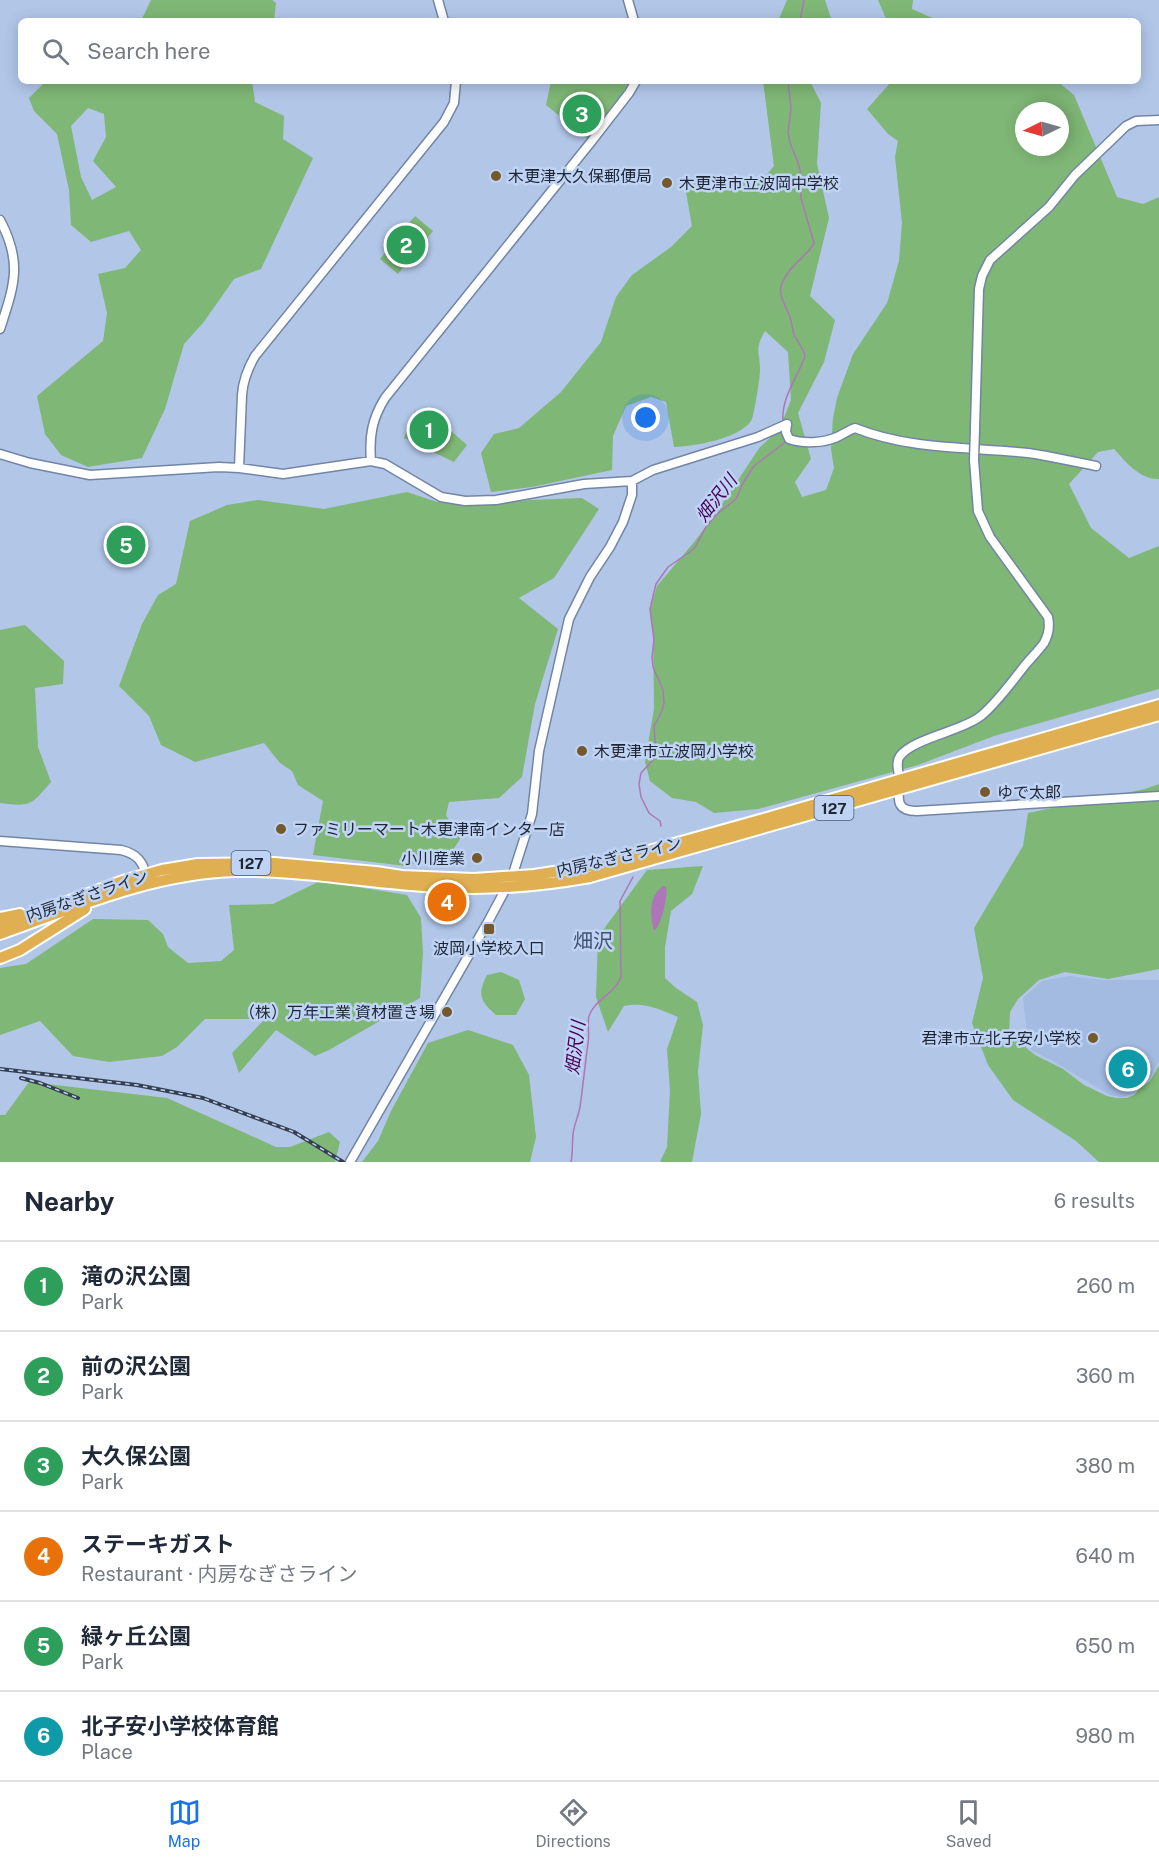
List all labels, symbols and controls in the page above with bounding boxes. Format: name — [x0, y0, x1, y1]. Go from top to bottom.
search box — [18, 18, 1141, 84]
icon: search — [39, 35, 72, 68]
text: Search here — [87, 38, 211, 64]
pin: 3 — [562, 92, 602, 136]
north arrow — [1015, 102, 1069, 156]
place label: 木更津大久保郵便局 — [508, 167, 652, 186]
marker: 木更津大久保郵便局 — [489, 169, 503, 183]
place label: 木更津市立波岡中学校 — [679, 174, 839, 193]
marker: 木更津市立波岡中学校 — [660, 176, 674, 190]
pin: 2 — [386, 222, 426, 268]
your location — [631, 403, 660, 432]
pin: 1 — [410, 408, 448, 452]
water label: 畑沢川 — [691, 469, 742, 526]
pin: 5 — [106, 522, 146, 568]
place label: 木更津市立波岡小学校 — [594, 742, 754, 761]
marker: 木更津市立波岡小学校 — [575, 744, 589, 758]
place label: ゆで太郎 — [997, 783, 1061, 802]
marker: ゆで太郎 — [978, 785, 992, 799]
road number: 127 — [814, 796, 854, 820]
place label: ファミリーマート木更津南インター店 — [293, 820, 565, 839]
marker: ファミリーマート木更津南インター店 — [274, 822, 288, 836]
street label: 内房なぎさライン — [554, 833, 684, 881]
place label: 小川産業 — [401, 849, 465, 868]
road number: 127 — [232, 851, 270, 875]
marker: 小川産業 — [470, 851, 484, 865]
street label: 内房なぎさライン — [23, 866, 151, 926]
pin: 4 — [428, 880, 466, 924]
marker: 波岡小学校入口 — [482, 922, 496, 936]
district label: 畑沢 — [573, 929, 613, 953]
place label: 波岡小学校入口 — [433, 939, 545, 958]
place label: （株）万年工業 資材置き場 — [239, 1003, 435, 1022]
marker: （株）万年工業 資材置き場 — [440, 1005, 454, 1019]
water label: 畑沢川 — [561, 1018, 589, 1076]
place label: 君津市立北子安小学校 — [921, 1029, 1081, 1048]
marker: 君津市立北子安小学校 — [1086, 1031, 1100, 1045]
pin: 6 — [1108, 1046, 1148, 1092]
text: Nearby — [24, 1186, 114, 1217]
text: 6 results — [1054, 1189, 1135, 1213]
text: 滝の沢公園 — [81, 1263, 191, 1289]
text: 1 — [39, 1274, 48, 1298]
text: 260 m — [1076, 1274, 1135, 1298]
text: Park — [81, 1290, 124, 1314]
text: 前の沢公園 — [81, 1353, 191, 1379]
text: 2 — [37, 1364, 50, 1388]
text: 360 m — [1076, 1364, 1135, 1388]
text: Park — [81, 1380, 124, 1404]
text: 大久保公園 — [81, 1443, 191, 1469]
text: 3 — [37, 1454, 50, 1478]
text: 380 m — [1075, 1454, 1135, 1478]
text: Park — [81, 1470, 124, 1494]
text: ステーキガスト — [81, 1531, 235, 1557]
text: 4 — [37, 1544, 50, 1568]
text: 640 m — [1076, 1544, 1135, 1568]
text: Restaurant · 内房なぎさライン — [81, 1562, 357, 1586]
text: 緑ヶ丘公園 — [81, 1623, 191, 1649]
text: 5 — [37, 1634, 50, 1658]
text: 650 m — [1075, 1634, 1135, 1658]
text: Park — [81, 1650, 124, 1674]
text: 北子安小学校体育館 — [81, 1713, 279, 1739]
text: 6 — [37, 1724, 50, 1748]
text: 980 m — [1075, 1724, 1135, 1748]
text: Place — [81, 1740, 133, 1764]
tab: Map — [168, 1796, 201, 1851]
tab: Directions — [536, 1796, 611, 1851]
tab: Saved — [946, 1796, 991, 1851]

